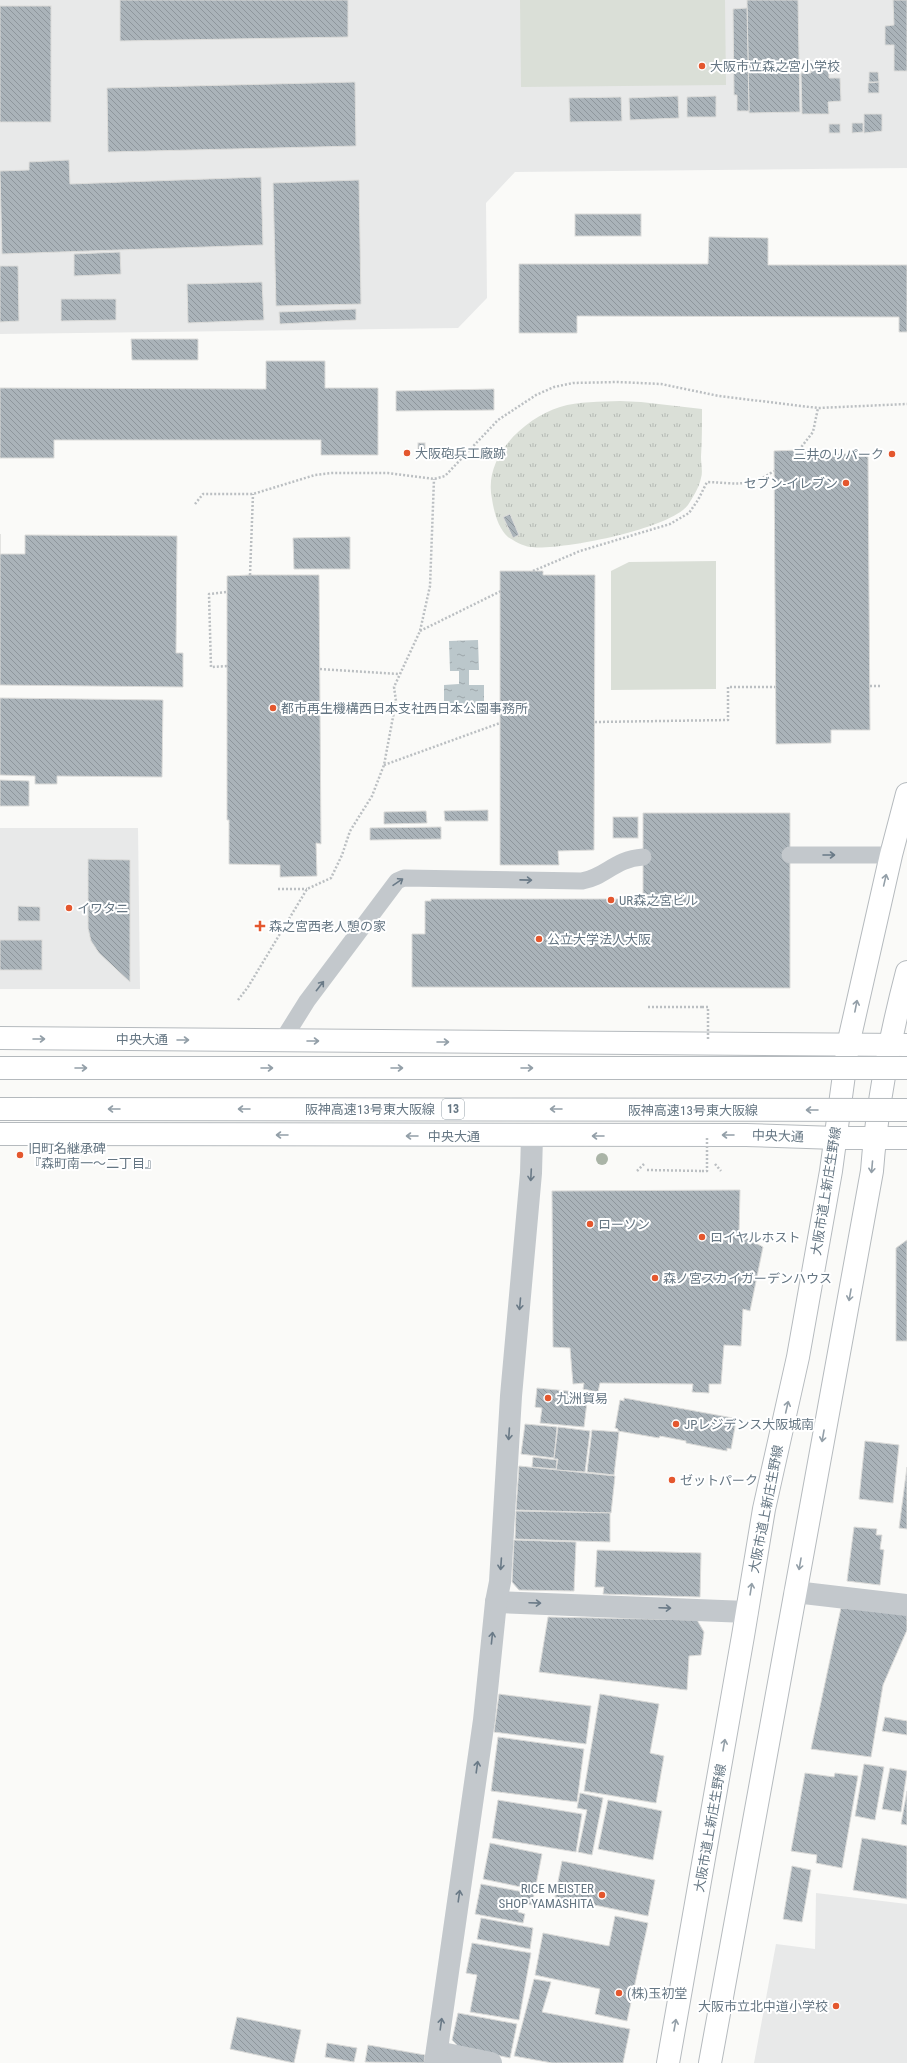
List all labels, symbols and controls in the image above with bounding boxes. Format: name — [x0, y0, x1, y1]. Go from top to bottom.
place label: 大阪市立森之宮小学校 — [710, 59, 840, 74]
marker: 大阪市立森之宮小学校 — [697, 61, 707, 71]
place label: 大阪砲兵工廠跡 — [415, 446, 506, 461]
place label: 三井のリパーク — [793, 447, 884, 462]
marker: 大阪砲兵工廠跡 — [402, 448, 412, 458]
marker: 三井のリパーク — [887, 449, 897, 459]
place label: セブン-イレブン — [744, 476, 838, 491]
marker: セブン-イレブン — [841, 478, 851, 488]
place label: 都市再生機構西日本支社西日本公園事務所 — [281, 701, 528, 716]
marker: 都市再生機構西日本支社西日本公園事務所 — [268, 703, 278, 713]
one-way arrow — [822, 851, 835, 859]
one-way arrow — [882, 874, 890, 887]
one-way arrow — [519, 876, 532, 884]
one-way arrow — [392, 878, 404, 886]
place label: UR森之宮ビル — [619, 893, 698, 908]
marker: UR森之宮ビル — [606, 895, 616, 905]
place label: イワタニ — [77, 901, 129, 916]
marker: イワタニ — [64, 903, 74, 913]
place label: 森之宮西老人憩の家 — [269, 919, 386, 934]
marker: 森之宮西老人憩の家 — [254, 920, 266, 932]
place label: 公立大学法人大阪 — [547, 932, 651, 947]
marker: 公立大学法人大阪 — [534, 934, 544, 944]
one-way arrow — [315, 980, 324, 991]
one-way arrow — [852, 1000, 860, 1013]
street label: 中央大通 — [116, 1032, 168, 1047]
one-way arrow — [32, 1035, 45, 1043]
one-way arrow — [176, 1036, 189, 1044]
one-way arrow — [306, 1037, 319, 1045]
one-way arrow — [436, 1038, 449, 1046]
one-way arrow — [74, 1064, 87, 1072]
one-way arrow — [260, 1064, 273, 1072]
one-way arrow — [390, 1064, 403, 1072]
one-way arrow — [520, 1064, 533, 1072]
road number: 13 — [442, 1099, 464, 1119]
street label: 阪神高速13号東大阪線 — [305, 1102, 435, 1117]
street label: 阪神高速13号東大阪線 — [628, 1103, 758, 1118]
one-way arrow — [108, 1105, 121, 1113]
one-way arrow — [238, 1105, 251, 1113]
one-way arrow — [550, 1105, 563, 1113]
one-way arrow — [806, 1106, 819, 1114]
street label: 大阪市道上新庄生野線 — [808, 1126, 844, 1256]
street label: 中央大通 — [752, 1128, 804, 1144]
street label: 中央大通 — [428, 1129, 480, 1144]
one-way arrow — [276, 1131, 289, 1139]
one-way arrow — [722, 1131, 735, 1139]
one-way arrow — [406, 1132, 419, 1140]
one-way arrow — [592, 1132, 605, 1140]
place label: 旧町名継承碑 『森町南一～二丁目』 — [28, 1141, 158, 1171]
marker: 旧町名継承碑 『森町南一～二丁目』 — [15, 1150, 25, 1160]
one-way arrow — [869, 1160, 876, 1173]
one-way arrow — [527, 1168, 535, 1181]
place label: ローソン — [598, 1217, 650, 1232]
marker: ローソン — [585, 1219, 595, 1229]
place label: ロイヤルホスト — [710, 1230, 801, 1245]
marker: ロイヤルホスト — [697, 1232, 707, 1242]
place label: 森ノ宮スカイガーデンハウス — [663, 1271, 832, 1286]
marker: 森ノ宮スカイガーデンハウス — [650, 1273, 660, 1283]
one-way arrow — [845, 1288, 853, 1301]
one-way arrow — [516, 1297, 523, 1310]
place label: 九洲貿易 — [556, 1391, 608, 1406]
marker: 九洲貿易 — [543, 1393, 553, 1403]
one-way arrow — [783, 1401, 791, 1414]
place label: JPレジデンス大阪城南 — [684, 1417, 814, 1432]
marker: JPレジデンス大阪城南 — [671, 1419, 681, 1429]
one-way arrow — [505, 1427, 513, 1440]
one-way arrow — [819, 1429, 827, 1442]
street label: 大阪市道上新庄生野線 — [746, 1444, 786, 1574]
place label: ゼットパーク — [680, 1473, 758, 1488]
marker: ゼットパーク — [667, 1475, 677, 1485]
one-way arrow — [497, 1557, 504, 1570]
one-way arrow — [796, 1557, 804, 1570]
one-way arrow — [747, 1583, 755, 1596]
one-way arrow — [528, 1599, 541, 1607]
one-way arrow — [658, 1605, 671, 1612]
one-way arrow — [489, 1632, 496, 1645]
one-way arrow — [720, 1739, 728, 1752]
one-way arrow — [473, 1761, 481, 1774]
street label: 大阪市道上新庄生野線 — [691, 1763, 729, 1893]
place label: RICE MEISTER SHOP YAMASHITA — [498, 1881, 594, 1911]
one-way arrow — [455, 1890, 463, 1903]
marker: RICE MEISTER SHOP YAMASHITA — [597, 1890, 607, 1900]
place label: (株)玉初堂 — [627, 1986, 687, 2001]
marker: (株)玉初堂 — [614, 1988, 624, 1998]
place label: 大阪市立北中道小学校 — [698, 1999, 828, 2014]
marker: 大阪市立北中道小学校 — [831, 2001, 841, 2011]
one-way arrow — [437, 2018, 445, 2031]
one-way arrow — [671, 2018, 679, 2031]

